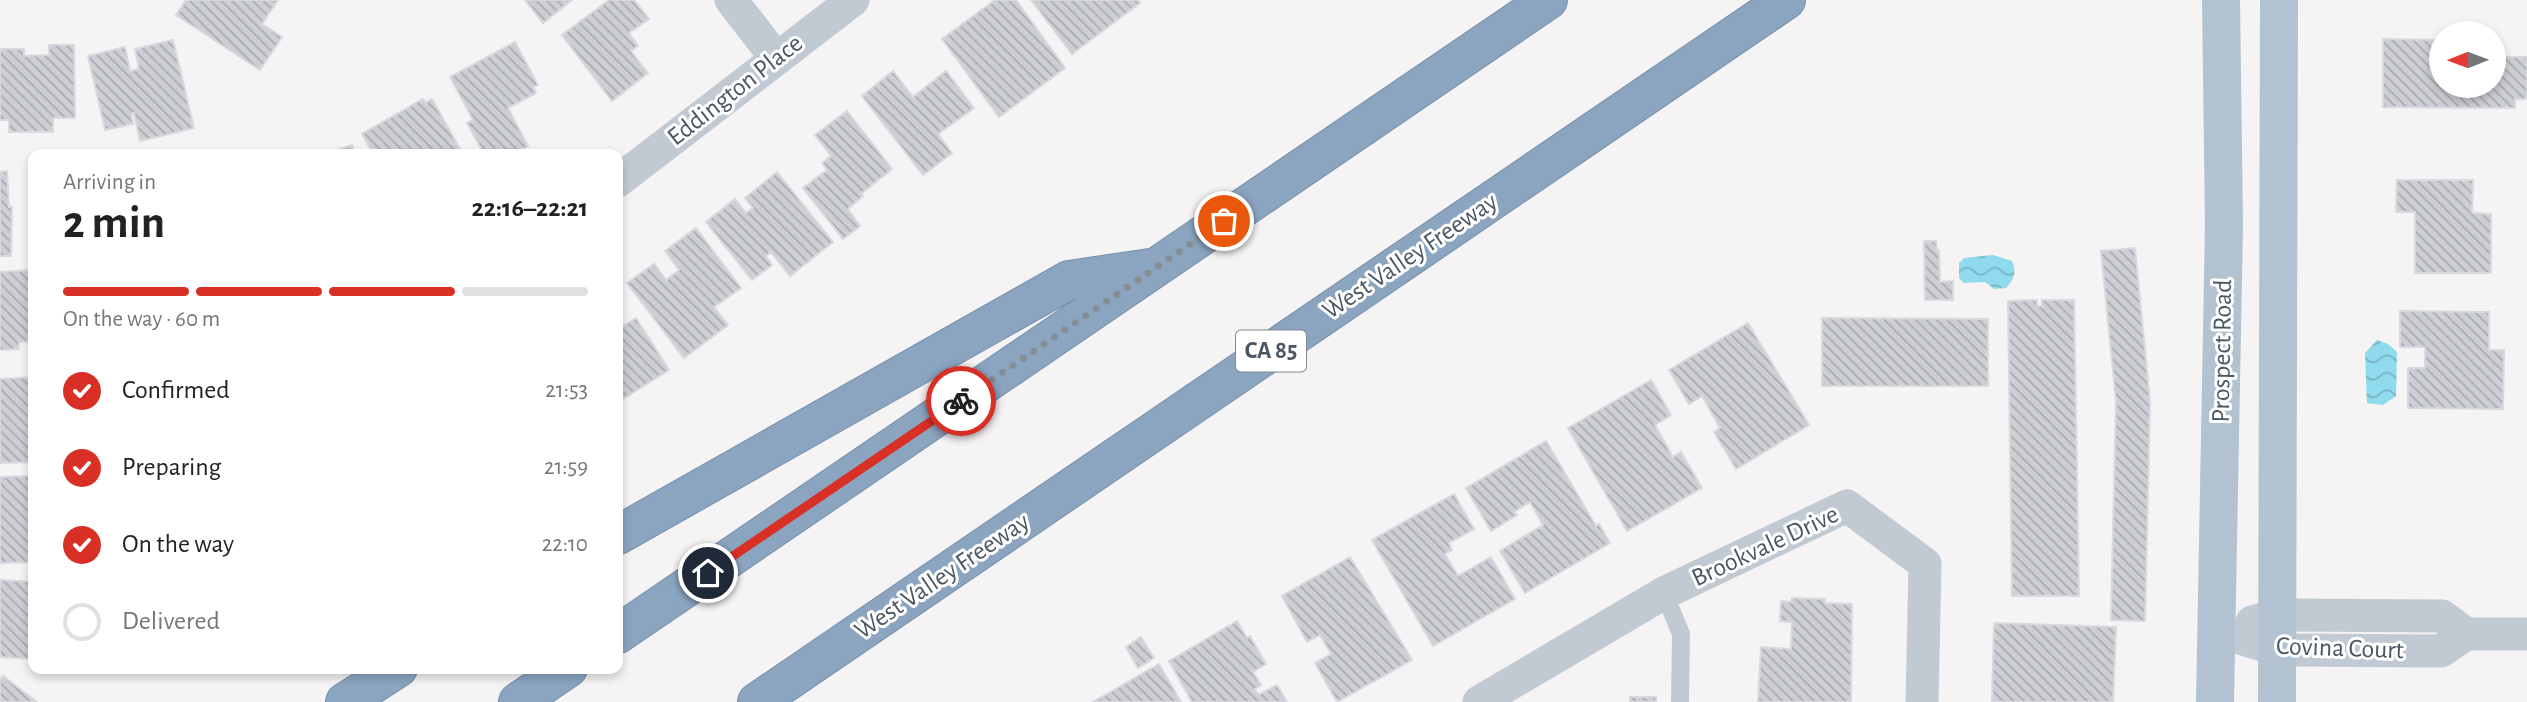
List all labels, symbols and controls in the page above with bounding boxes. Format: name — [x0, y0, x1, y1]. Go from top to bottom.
north arrow — [2429, 21, 2506, 98]
map controls — [2429, 21, 2506, 98]
street label: Eddington Place — [663, 30, 807, 150]
text: Arriving in — [63, 171, 156, 194]
street label: West Valley Freeway — [1318, 188, 1502, 324]
pin — [1194, 191, 1254, 251]
text: 22:16–22:21 — [472, 195, 588, 221]
text: 2 min — [63, 200, 165, 246]
icon: bag — [1205, 202, 1243, 240]
street label: Prospect Road — [2208, 279, 2236, 423]
text: On the way · 60 m — [63, 308, 220, 331]
road number: CA 85 — [1236, 330, 1306, 372]
courier — [926, 366, 996, 436]
icon: check — [63, 372, 101, 410]
text: Confirmed — [122, 377, 230, 403]
text: 21:53 — [545, 379, 588, 402]
icon: bike — [942, 382, 980, 420]
icon: check — [63, 449, 101, 487]
text: Preparing — [122, 454, 221, 480]
text: 21:59 — [544, 456, 588, 479]
street label: Brookvale Drive — [1688, 501, 1842, 591]
street label: West Valley Freeway — [850, 508, 1034, 644]
icon: check — [63, 526, 101, 564]
text: On the way — [122, 531, 234, 557]
text: 22:10 — [542, 533, 588, 556]
pin — [678, 543, 738, 603]
icon: home — [689, 554, 727, 592]
text: Delivered — [122, 608, 220, 634]
street label: Covina Court — [2276, 633, 2404, 663]

